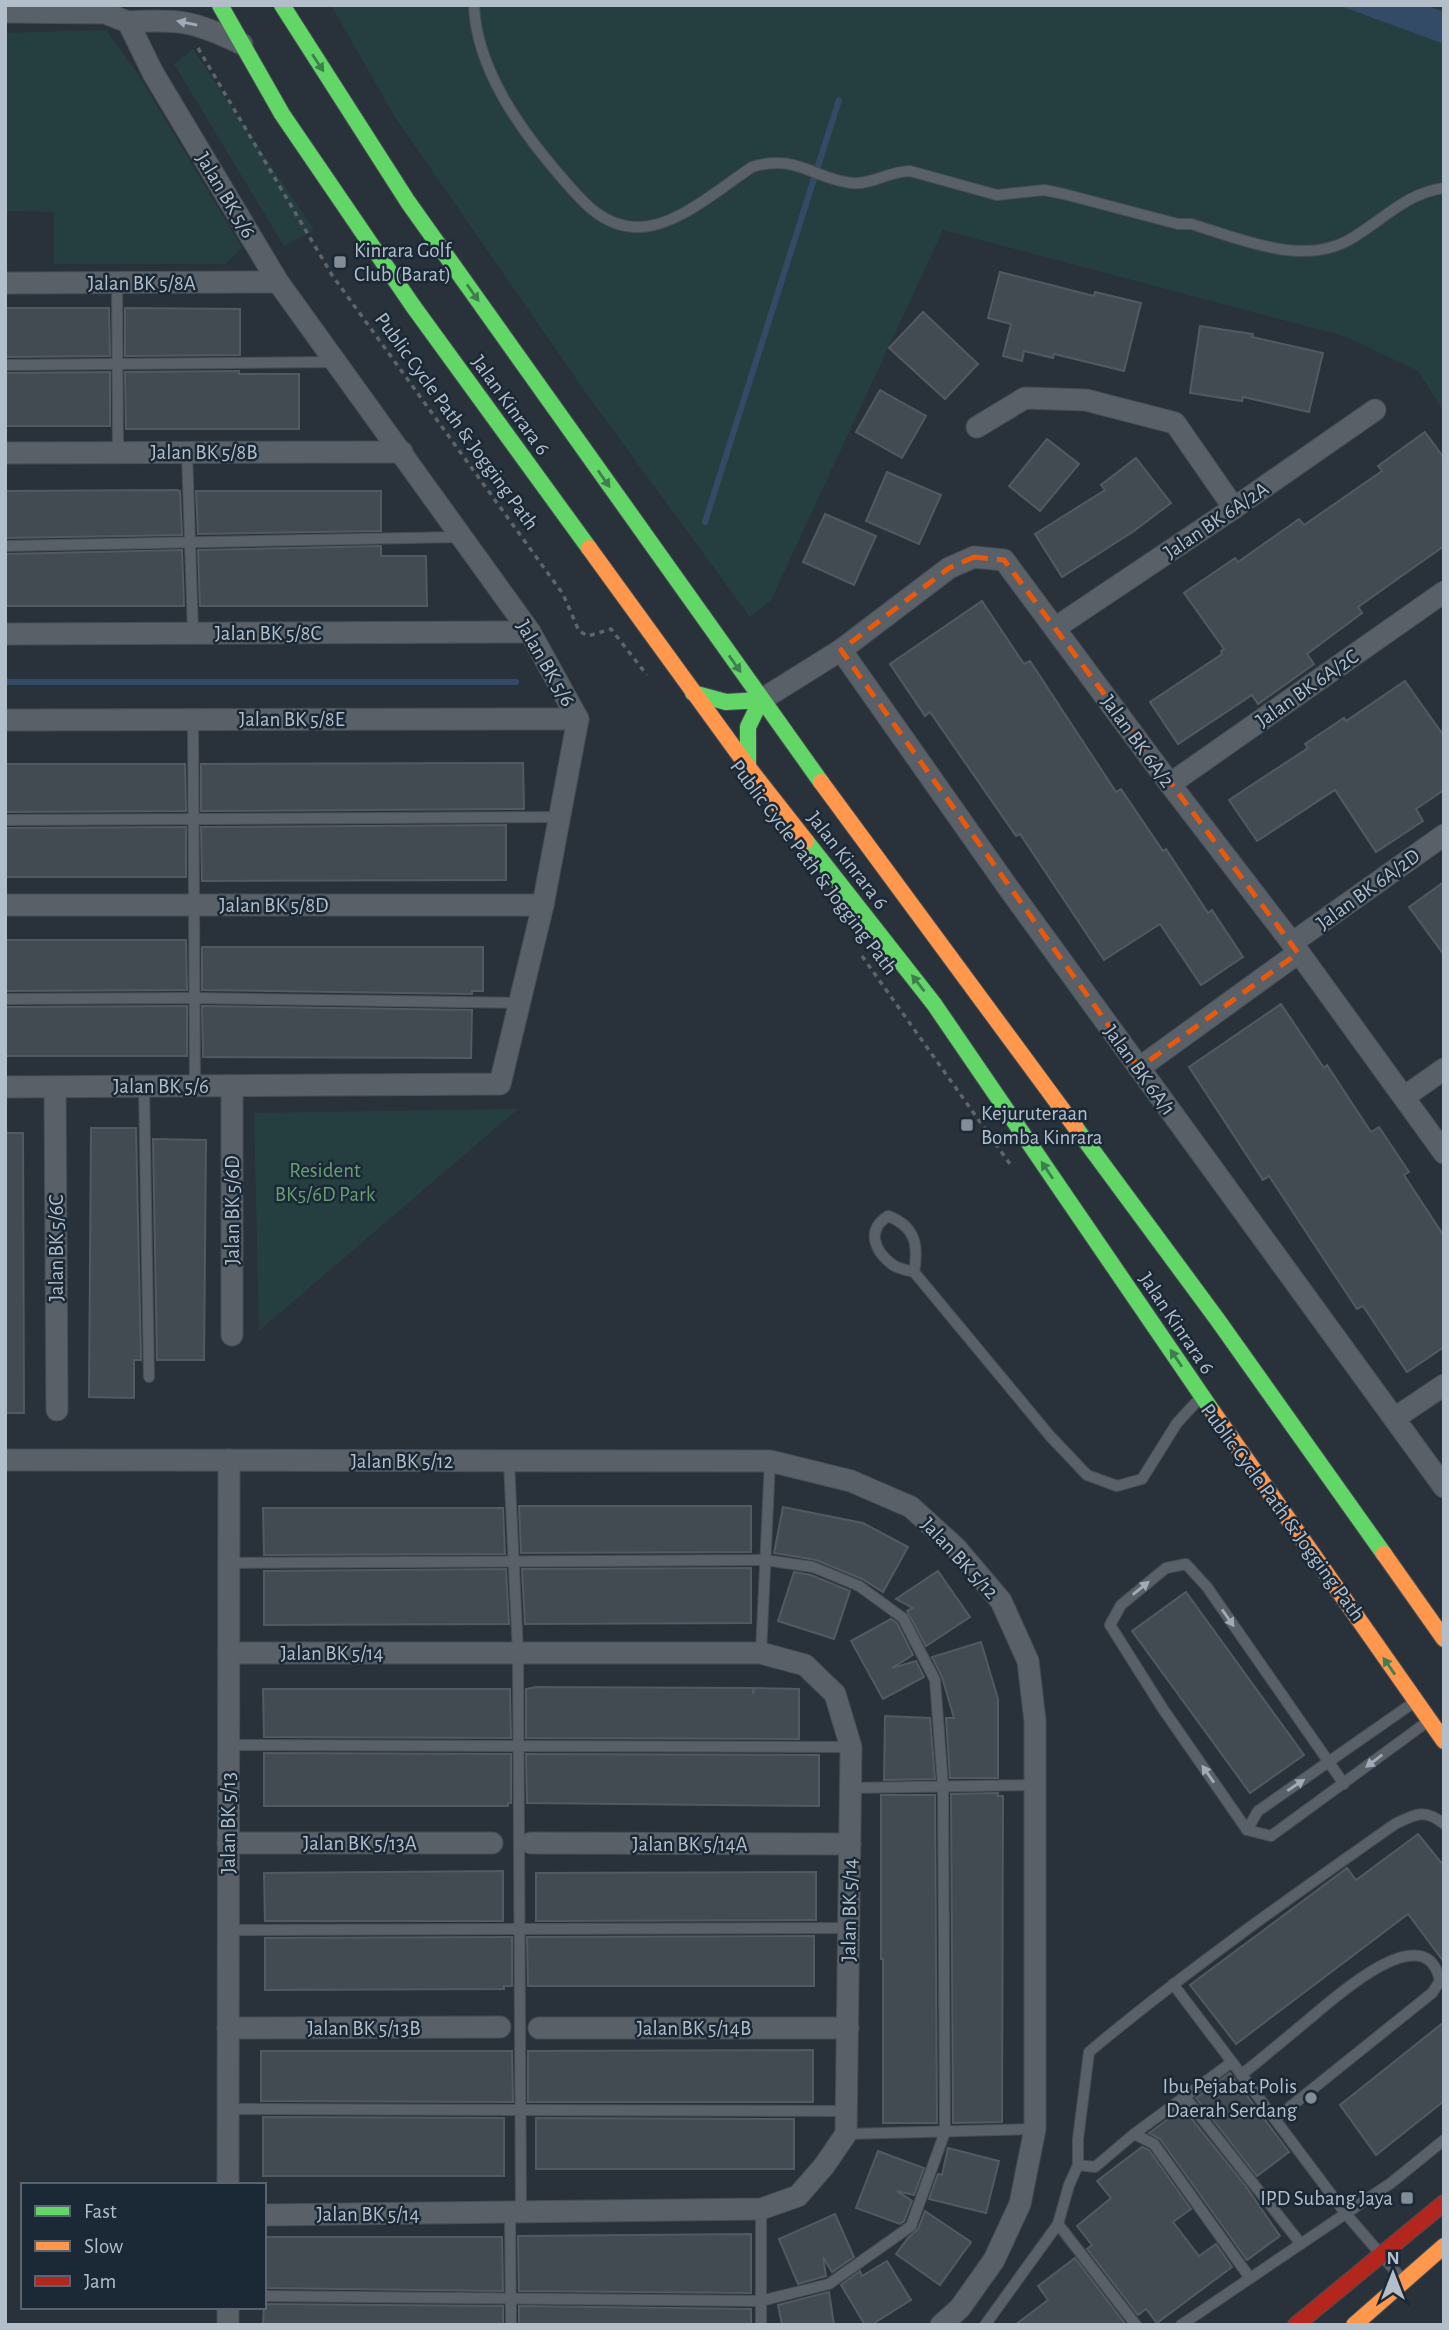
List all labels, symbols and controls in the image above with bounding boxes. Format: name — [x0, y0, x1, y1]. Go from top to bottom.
one-way arrow — [176, 17, 198, 28]
one-way arrow — [311, 54, 324, 73]
street label: Jalan BK 5/6 — [192, 149, 259, 242]
place label: Kinrara Golf Club (Barat) — [354, 240, 453, 285]
marker: Kinrara Golf Club (Barat) — [332, 254, 348, 270]
street label: Jalan BK 5/8A — [88, 273, 196, 294]
one-way arrow — [465, 284, 479, 302]
street label: Public Cycle Path & Jogging Path — [371, 309, 542, 534]
street label: Jalan Kinrara 6 — [468, 352, 554, 459]
street label: Jalan BK 5/8B — [150, 442, 258, 463]
one-way arrow — [597, 470, 611, 488]
street label: Jalan BK 6A/2A — [1160, 478, 1272, 563]
street label: Jalan BK 5/6 — [513, 617, 579, 710]
street label: Jalan BK 5/8C — [215, 623, 321, 644]
street label: Jalan BK 6A/2C — [1252, 645, 1362, 731]
one-way arrow — [728, 655, 742, 673]
street label: Jalan BK 6A/2 — [1097, 691, 1178, 791]
street label: Jalan BK 5/8E — [239, 709, 345, 730]
street label: Public Cycle Path & Jogging Path — [726, 756, 901, 979]
street label: Jalan Kinrara 6 — [803, 807, 892, 913]
street label: Jalan BK 6A/2D — [1313, 845, 1424, 934]
street label: Jalan BK 5/8D — [219, 895, 329, 916]
one-way arrow — [910, 975, 925, 993]
street label: Jalan BK 6A/1 — [1100, 1021, 1179, 1119]
street label: Jalan BK 5/6 — [113, 1076, 209, 1097]
place label: Kejuruteraan Bomba Kinrara — [981, 1103, 1103, 1148]
marker: Kejuruteraan Bomba Kinrara — [959, 1117, 975, 1133]
street label: Jalan BK 5/6D — [222, 1155, 243, 1265]
park label: Resident BK5/6D Park — [275, 1160, 376, 1205]
one-way arrow — [1041, 1161, 1054, 1180]
street label: Jalan BK 5/6C — [46, 1195, 67, 1301]
street label: Jalan Kinrara 6 — [1135, 1269, 1218, 1378]
one-way arrow — [1169, 1349, 1183, 1367]
street label: Public Cycle Path & Jogging Path — [1197, 1400, 1368, 1625]
street label: Jalan BK 5/12 — [351, 1451, 453, 1472]
street label: Jalan BK 5/12 — [917, 1514, 1002, 1603]
one-way arrow — [1133, 1581, 1150, 1596]
one-way arrow — [1221, 1609, 1235, 1627]
street label: Jalan BK 5/14 — [280, 1643, 384, 1664]
one-way arrow — [1383, 1657, 1397, 1675]
one-way arrow — [1365, 1754, 1383, 1768]
one-way arrow — [1201, 1765, 1215, 1783]
street label: Jalan BK 5/13 — [218, 1772, 239, 1874]
one-way arrow — [1287, 1778, 1305, 1792]
street label: Jalan BK 5/13A — [303, 1833, 417, 1854]
street label: Jalan BK 5/14A — [632, 1834, 748, 1855]
street label: Jalan BK 5/14 — [838, 1858, 861, 1962]
street label: Jalan BK 5/13B — [308, 2018, 420, 2039]
street label: Jalan BK 5/14B — [637, 2018, 751, 2039]
place label: Ibu Pejabat Polis Daerah Serdang — [1162, 2076, 1298, 2121]
marker: Ibu Pejabat Polis Daerah Serdang — [1303, 2090, 1319, 2106]
legend — [21, 2183, 266, 2309]
place label: IPD Subang Jaya — [1260, 2188, 1393, 2209]
marker: IPD Subang Jaya — [1399, 2190, 1415, 2206]
text: Fast — [84, 2201, 117, 2222]
street label: Jalan BK 5/14 — [316, 2204, 420, 2225]
text: Slow — [84, 2236, 123, 2257]
north arrow — [1358, 2239, 1428, 2309]
text: N — [1386, 2249, 1400, 2268]
text: Jam — [84, 2271, 116, 2292]

